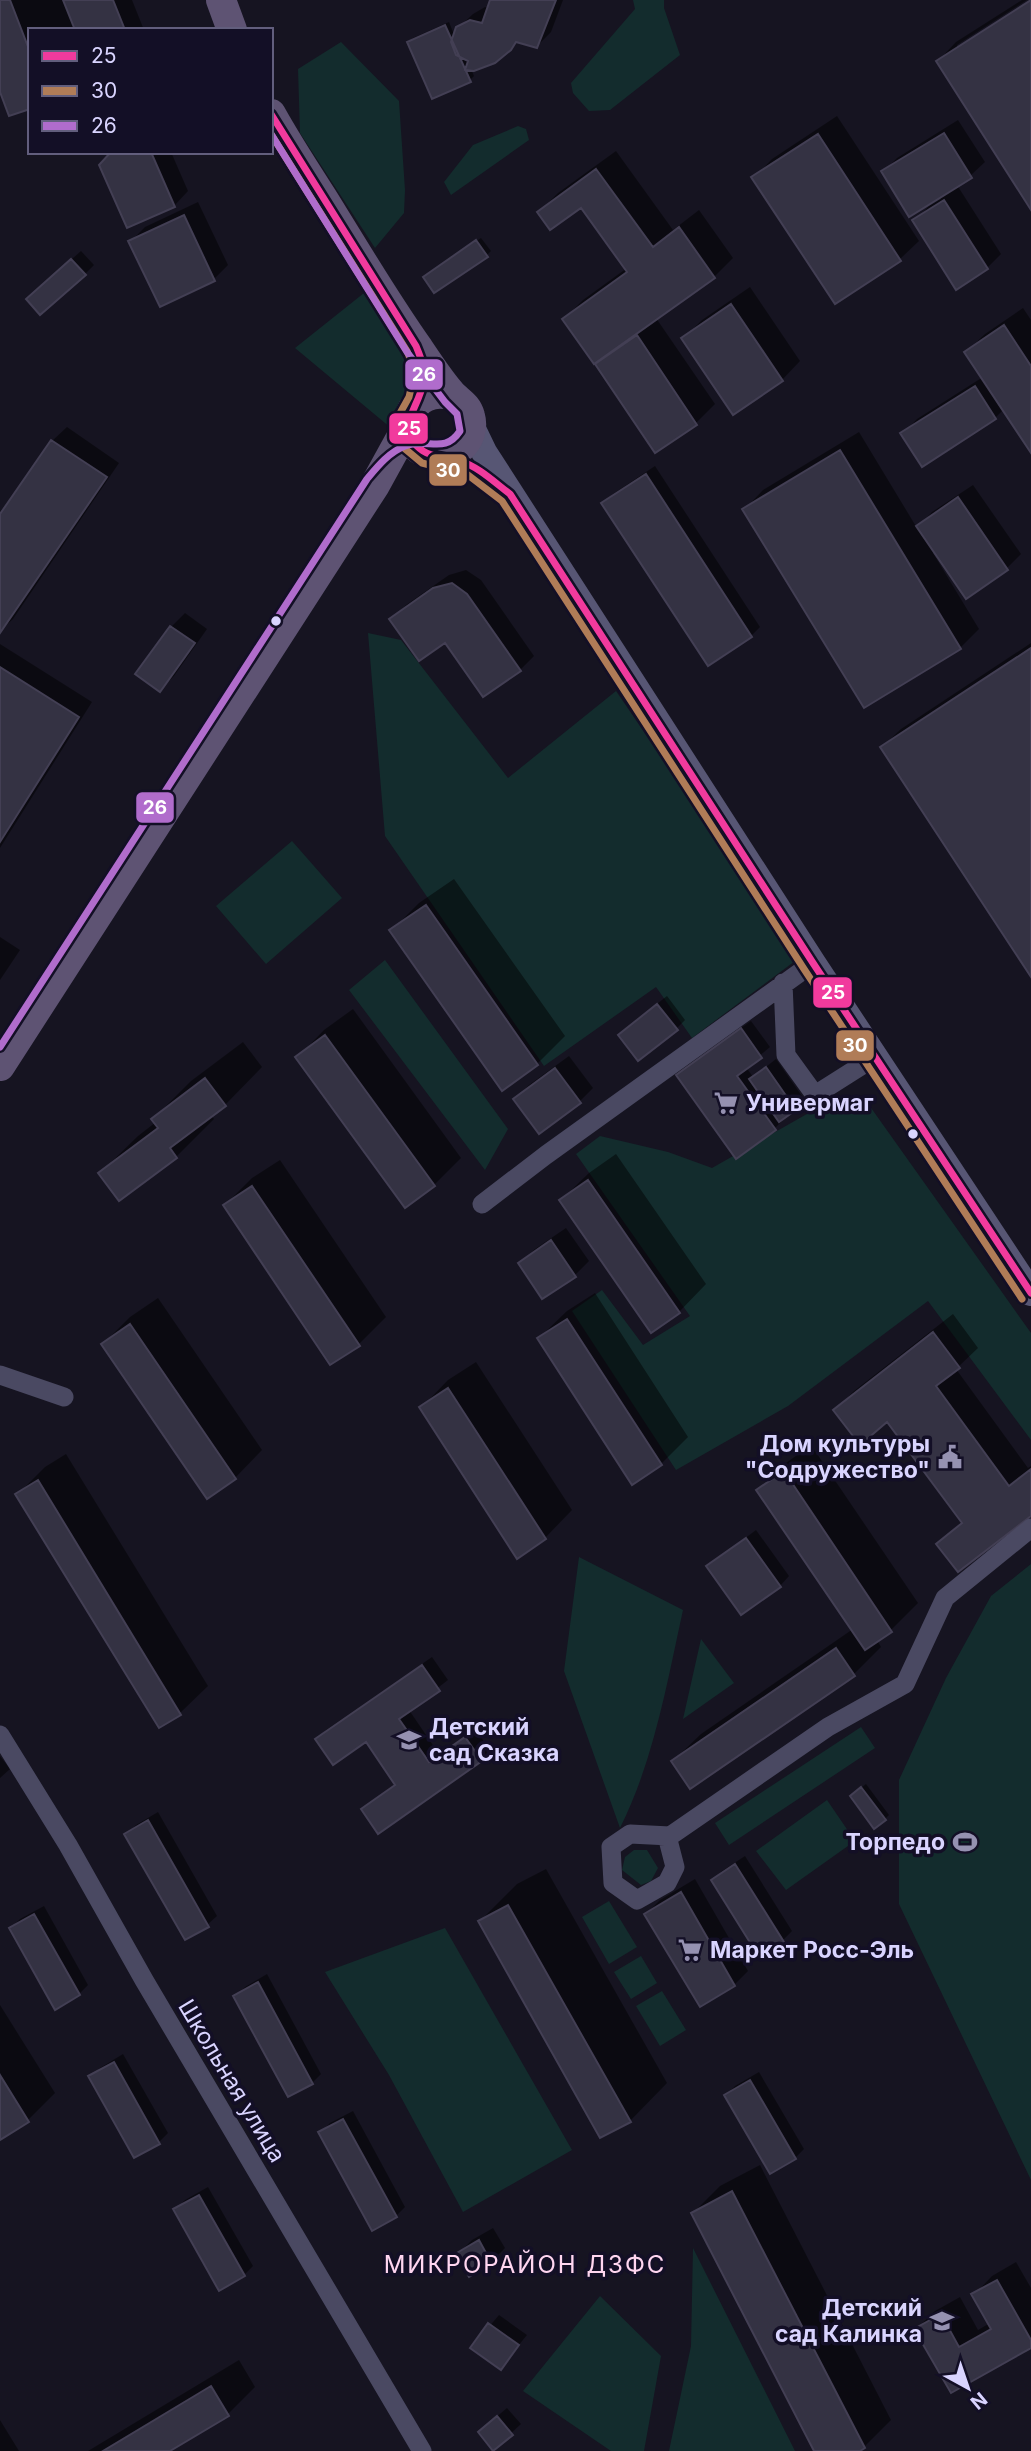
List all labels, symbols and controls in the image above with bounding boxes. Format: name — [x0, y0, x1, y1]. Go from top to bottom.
legend — [28, 28, 273, 154]
text: 25 — [91, 43, 117, 68]
text: 30 — [91, 78, 117, 103]
text: 26 — [91, 113, 117, 138]
line badge: 26 — [404, 358, 444, 391]
text: 26 — [412, 363, 436, 386]
line badge: 25 — [388, 412, 429, 445]
text: 25 — [397, 417, 421, 440]
line badge: 30 — [428, 453, 468, 487]
text: 30 — [435, 459, 461, 482]
unlabelled marker — [269, 614, 283, 628]
line badge: 26 — [135, 791, 175, 824]
text: 26 — [143, 796, 167, 819]
line badge: 25 — [812, 976, 853, 1009]
text: 25 — [821, 981, 845, 1004]
line badge: 30 — [835, 1029, 875, 1062]
text: 30 — [842, 1034, 868, 1057]
supermarket icon: Универмаг — [712, 1089, 740, 1117]
place label: Универмаг — [746, 1089, 874, 1117]
unlabelled marker — [906, 1127, 920, 1141]
place label: Дом культуры "Содружество" — [745, 1430, 930, 1484]
public building icon: Дом культуры "Содружество" — [936, 1443, 964, 1471]
place label: Детский сад Сказка — [429, 1713, 559, 1767]
school or university icon: Детский сад Сказка — [395, 1726, 423, 1754]
place label: Торпедо — [846, 1828, 945, 1856]
sports icon: Торпедо — [951, 1828, 979, 1856]
supermarket icon: Маркет Росс-Эль — [676, 1936, 704, 1964]
place label: Маркет Росс-Эль — [710, 1936, 914, 1964]
street label: Школьная улица — [172, 1995, 292, 2167]
district label: МИКРОРАЙОН ДЗФС — [384, 2249, 666, 2279]
place label: Детский сад Калинка — [775, 2294, 922, 2348]
school or university icon: Детский сад Калинка — [928, 2307, 956, 2335]
north arrow — [933, 2353, 1003, 2423]
text: N — [966, 2387, 992, 2414]

